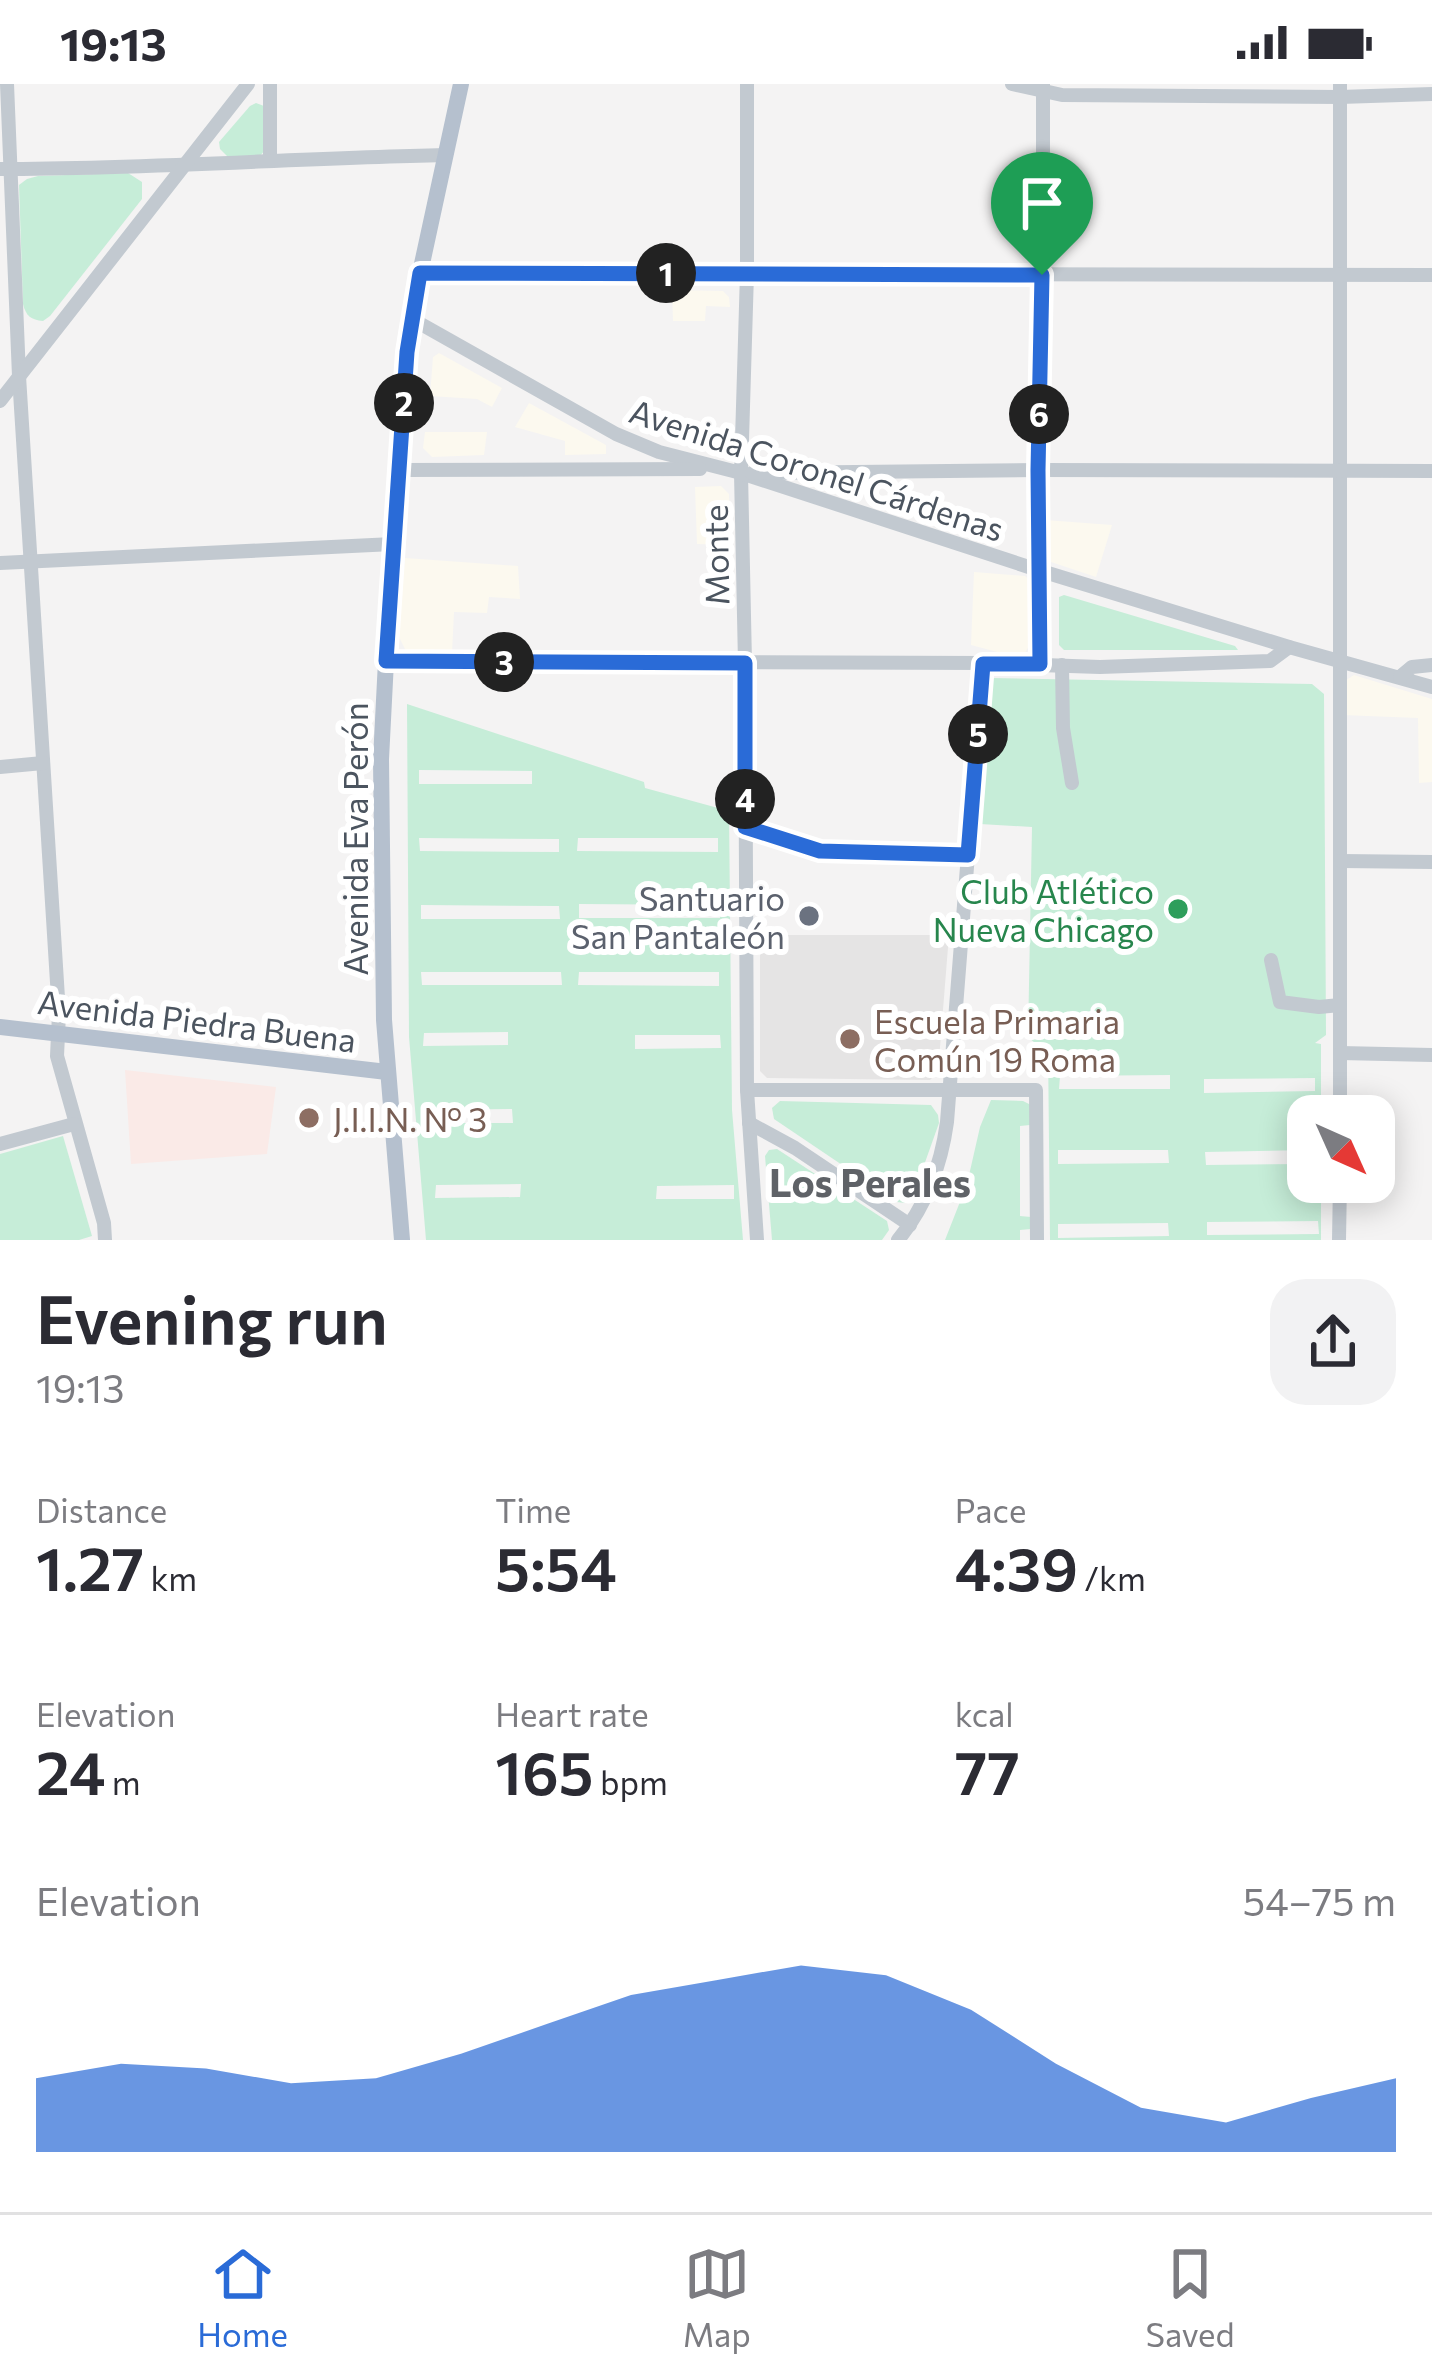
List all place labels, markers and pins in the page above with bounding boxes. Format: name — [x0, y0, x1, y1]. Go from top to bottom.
pin — [991, 152, 1093, 275]
pin: 1 — [636, 243, 696, 303]
pin: 2 — [374, 373, 434, 433]
pin: 6 — [1009, 384, 1069, 444]
pin: 3 — [474, 632, 534, 692]
pin: 5 — [948, 704, 1008, 764]
pin: 4 — [715, 769, 775, 829]
place label: Club Atlético Nueva Chicago — [933, 870, 1154, 949]
place label: Santuario San Pantaleón — [571, 877, 785, 956]
marker: Club Atlético Nueva Chicago — [1165, 896, 1191, 922]
marker: Santuario San Pantaleón — [796, 903, 822, 929]
place label: Escuela Primaria Común 19 Roma — [874, 1000, 1120, 1079]
marker: Escuela Primaria Común 19 Roma — [837, 1026, 863, 1052]
place label: J.I.I.N. Nº 3 — [333, 1098, 487, 1139]
marker: J.I.I.N. Nº 3 — [296, 1105, 322, 1131]

